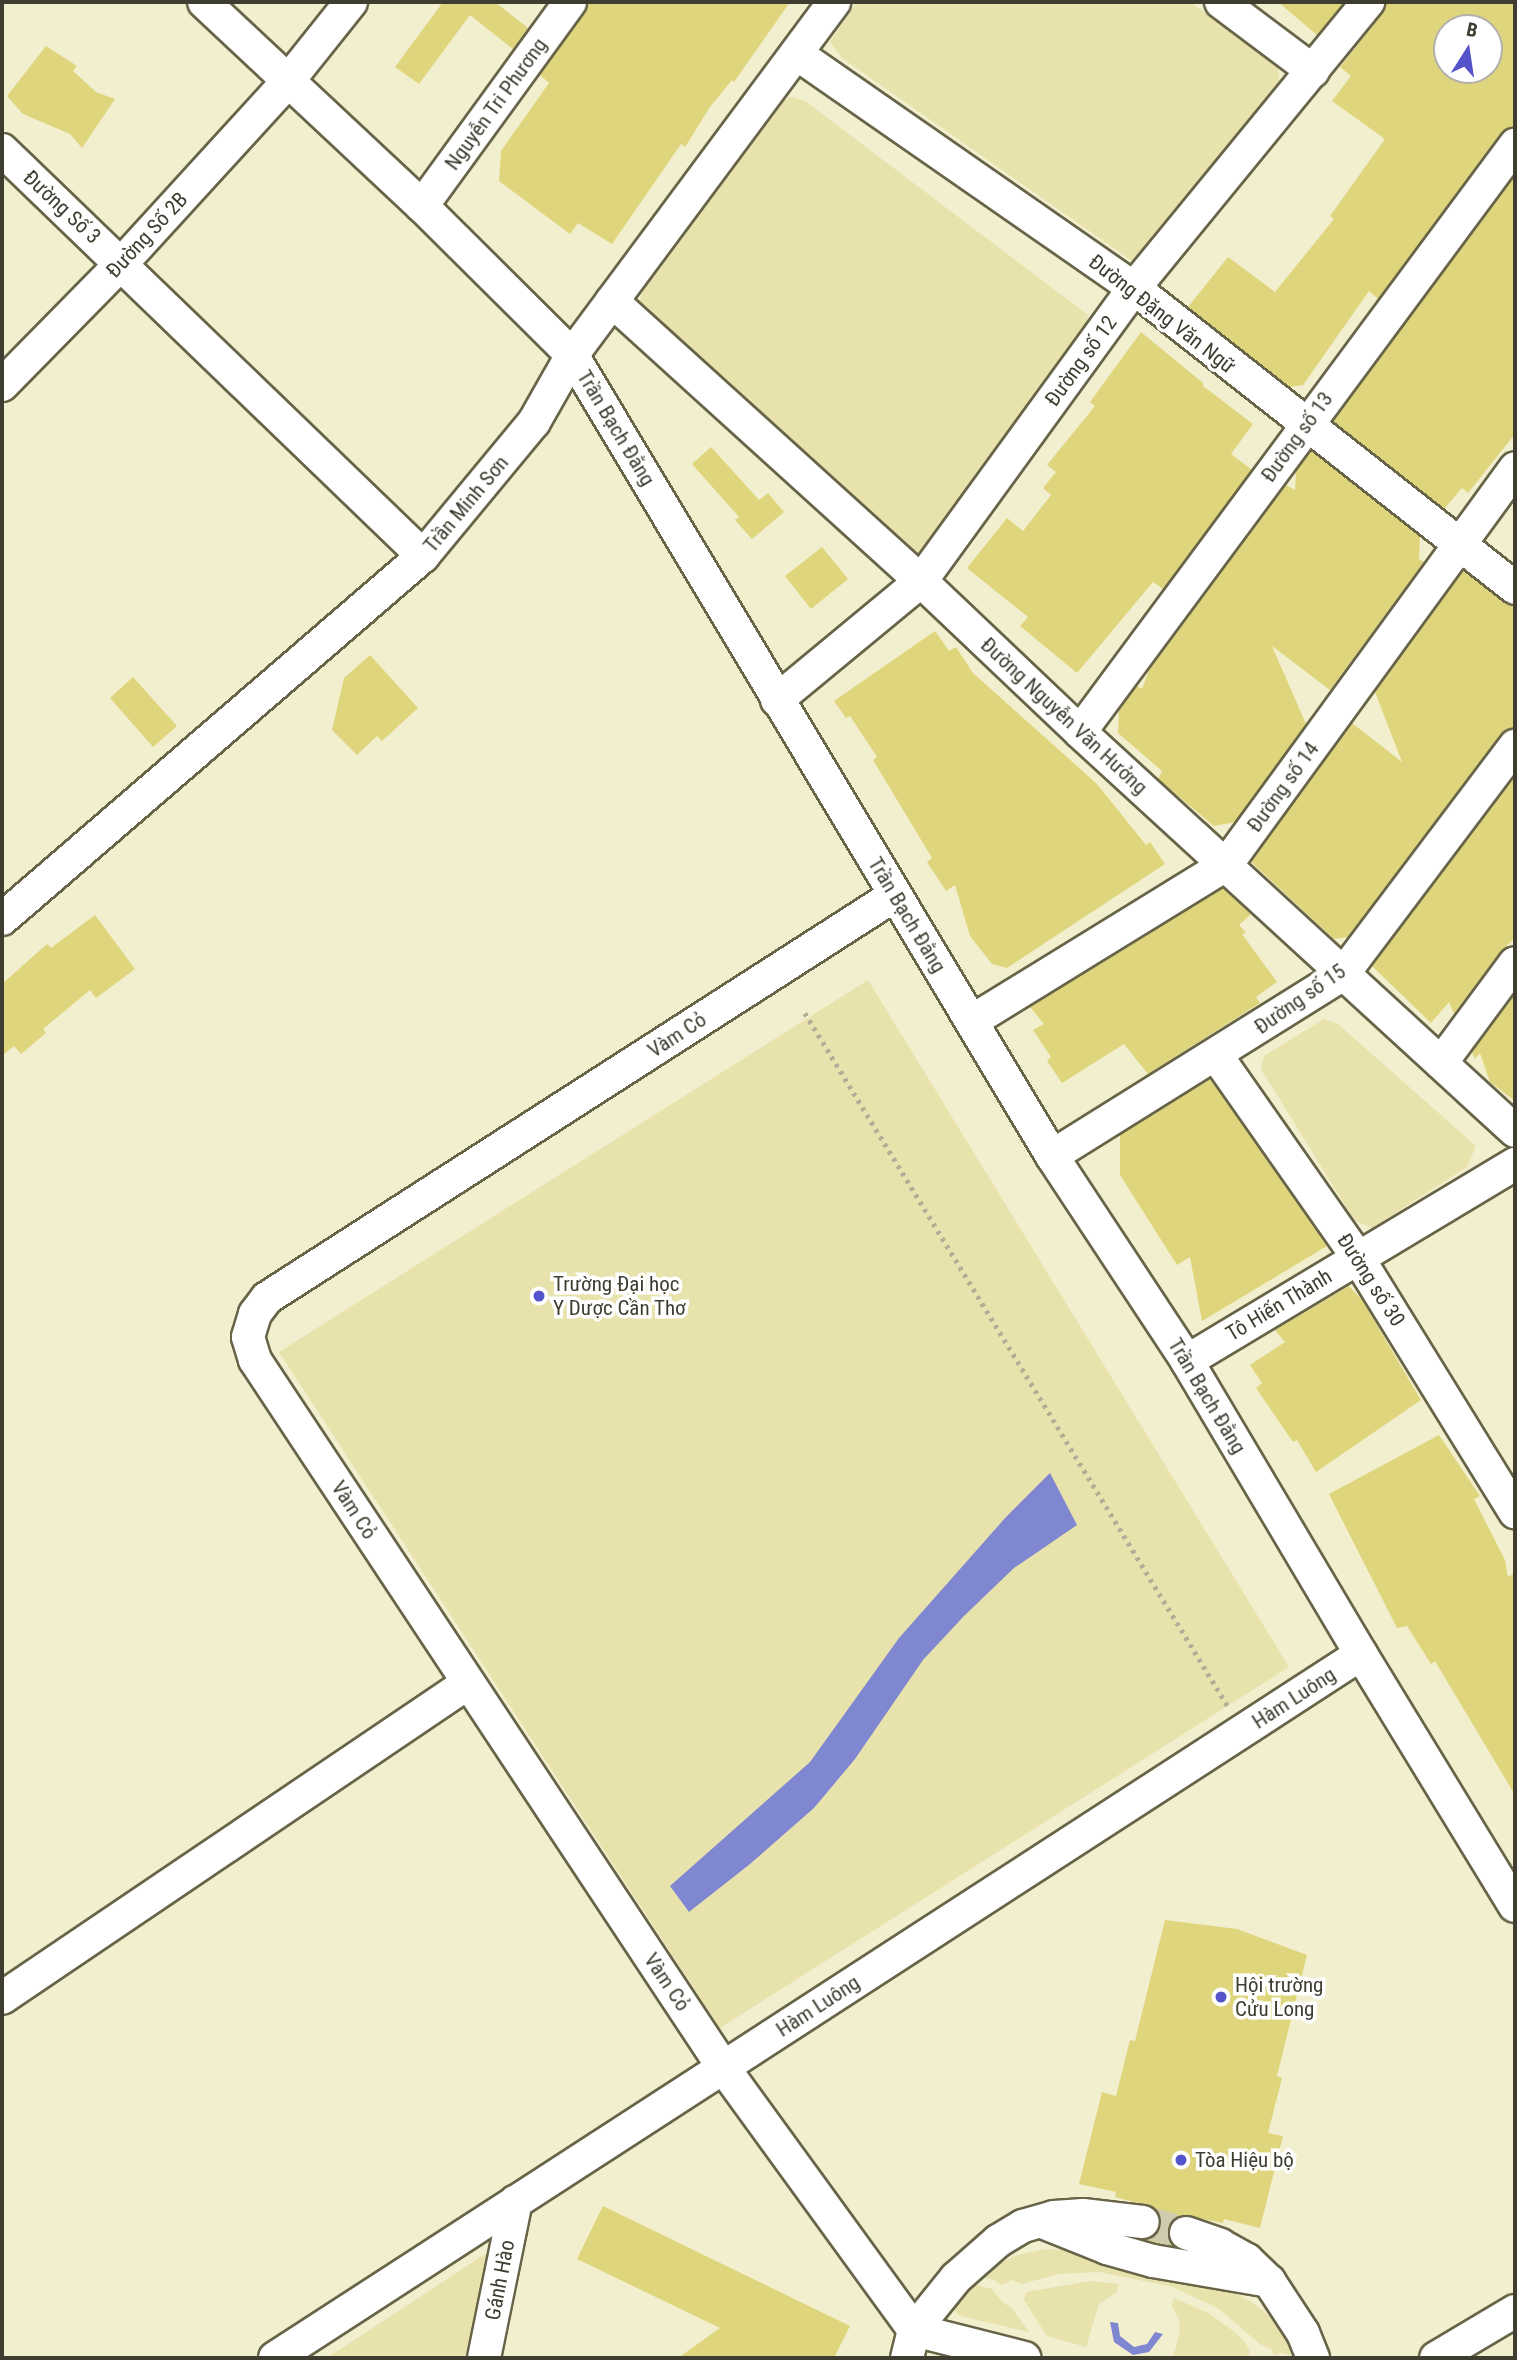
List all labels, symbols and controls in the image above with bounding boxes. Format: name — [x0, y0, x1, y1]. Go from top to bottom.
north arrow — [1433, 14, 1503, 84]
text: B — [1464, 18, 1480, 42]
street label: Nguyễn Tri Phương — [439, 33, 553, 175]
street label: Đường Số 3 — [18, 165, 106, 249]
street label: Đường Số 2B — [101, 187, 193, 283]
street label: Đường Đặng Văn Ngữ — [1084, 249, 1240, 379]
street label: Đường số 12 — [1040, 311, 1122, 411]
street label: Trần Bạch Đằng — [572, 366, 660, 490]
street label: Đường số 13 — [1256, 387, 1338, 487]
street label: Trần Minh Sơn — [418, 450, 514, 558]
street label: Đường Nguyễn Văn Hưởng — [975, 632, 1153, 800]
street label: Đường số 14 — [1242, 737, 1324, 837]
street label: Trần Bạch Đằng — [863, 853, 951, 977]
street label: Đường số 15 — [1250, 958, 1350, 1040]
street label: Vàm Cỏ — [643, 1007, 711, 1063]
street label: Đường số 30 — [1332, 1229, 1410, 1331]
street label: Tô Hiến Thành — [1221, 1263, 1337, 1347]
place label: Trường Đại học Y Dược Cần Thơ — [553, 1271, 686, 1321]
marker: Trường Đại học Y Dược Cần Thơ — [531, 1288, 547, 1304]
street label: Trần Bạch Đằng — [1163, 1334, 1251, 1458]
street label: Vàm Cỏ — [326, 1476, 382, 1544]
street label: Hàm Luông — [1248, 1662, 1340, 1734]
street label: Vàm Cỏ — [639, 1948, 695, 2016]
street label: Hàm Luông — [772, 1970, 864, 2042]
place label: Hội trường Cửu Long — [1235, 1972, 1323, 2022]
marker: Hội trường Cửu Long — [1213, 1989, 1229, 2005]
place label: Tòa Hiệu bộ — [1195, 2147, 1294, 2173]
marker: Tòa Hiệu bộ — [1173, 2152, 1189, 2168]
street label: Gánh Hào — [480, 2238, 520, 2322]

